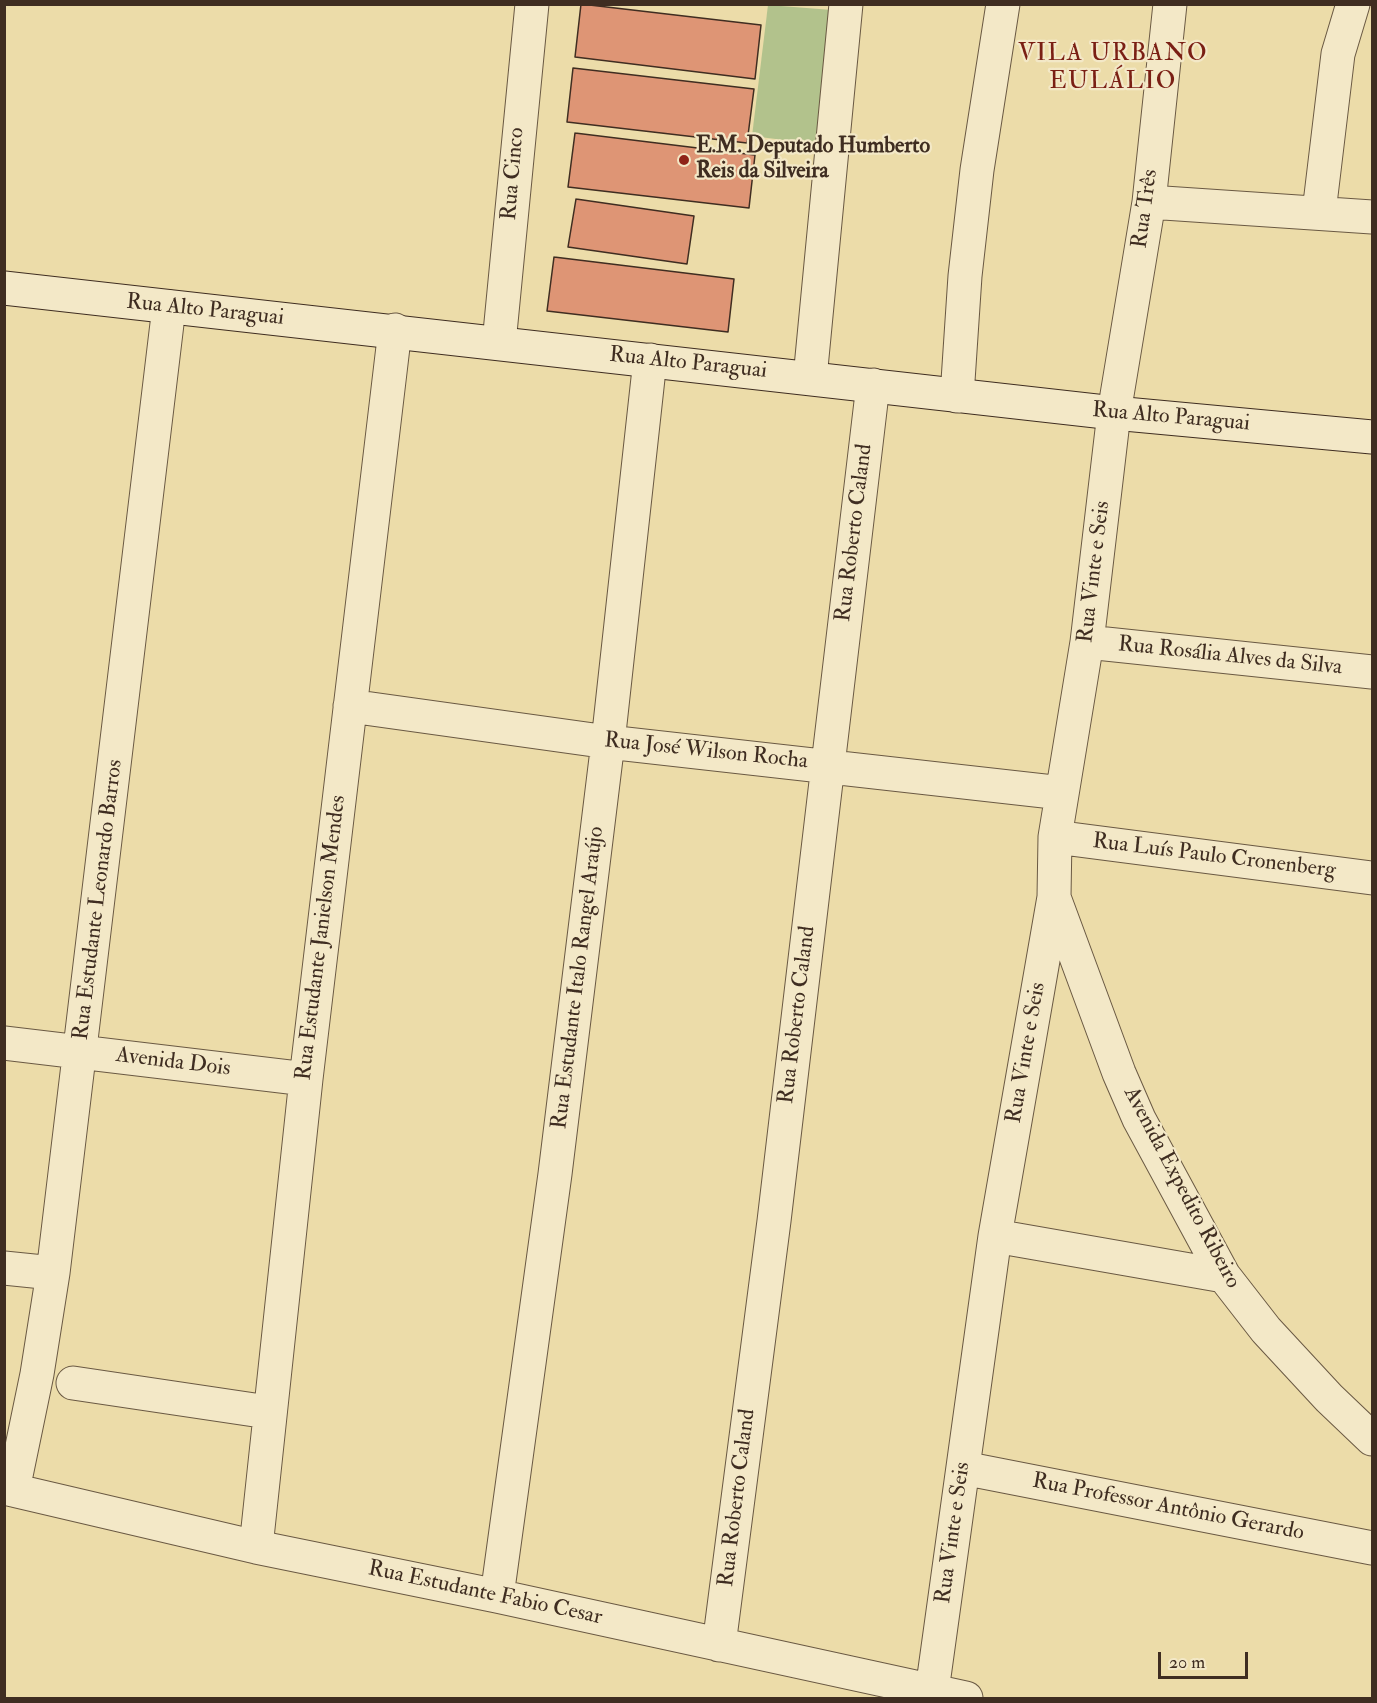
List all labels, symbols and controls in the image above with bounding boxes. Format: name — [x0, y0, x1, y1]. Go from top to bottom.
district label: VILA URBANO EULÁLIO — [1018, 41, 1208, 97]
street label: Rua Cinco — [497, 127, 531, 221]
place label: E.M. Deputado Humberto Reis da Silveira — [696, 134, 930, 186]
marker: E.M. Deputado Humberto Reis da Silveira — [677, 153, 691, 167]
street label: Rua Três — [1127, 168, 1165, 250]
street label: Rua Alto Paraguai — [125, 290, 285, 332]
street label: Rua Alto Paraguai — [608, 343, 768, 385]
street label: Rua Alto Paraguai — [1091, 398, 1251, 438]
street label: Rua Roberto Caland — [831, 443, 879, 623]
street label: Rua Vinte e Seis — [1073, 500, 1117, 644]
street label: Rua Rosália Alves da Silva — [1117, 632, 1343, 682]
street label: Rua José Wilson Rocha — [603, 728, 809, 776]
street label: Rua Estudante Leonardo Barros — [69, 758, 129, 1042]
street label: Rua Estudante Janielson Mendes — [291, 794, 353, 1082]
street label: Rua Estudante Italo Rangel Araújo — [547, 825, 611, 1131]
street label: Rua Luís Paulo Cronenberg — [1091, 829, 1337, 885]
street label: Rua Roberto Caland — [774, 925, 822, 1105]
street label: Rua Vinte e Seis — [1002, 980, 1052, 1126]
street label: Avenida Dois — [114, 1043, 232, 1083]
street label: Avenida Expedito Ribeiro — [1117, 1083, 1245, 1293]
street label: Rua Roberto Caland — [714, 1408, 762, 1588]
street label: Rua Vinte e Seis — [931, 1460, 977, 1606]
street label: Rua Professor Antônio Gerardo — [1030, 1469, 1306, 1547]
street label: Rua Estudante Fabio Cesar — [366, 1556, 604, 1632]
scale bar — [1161, 1640, 1251, 1678]
text: 20 m — [1169, 1651, 1205, 1674]

